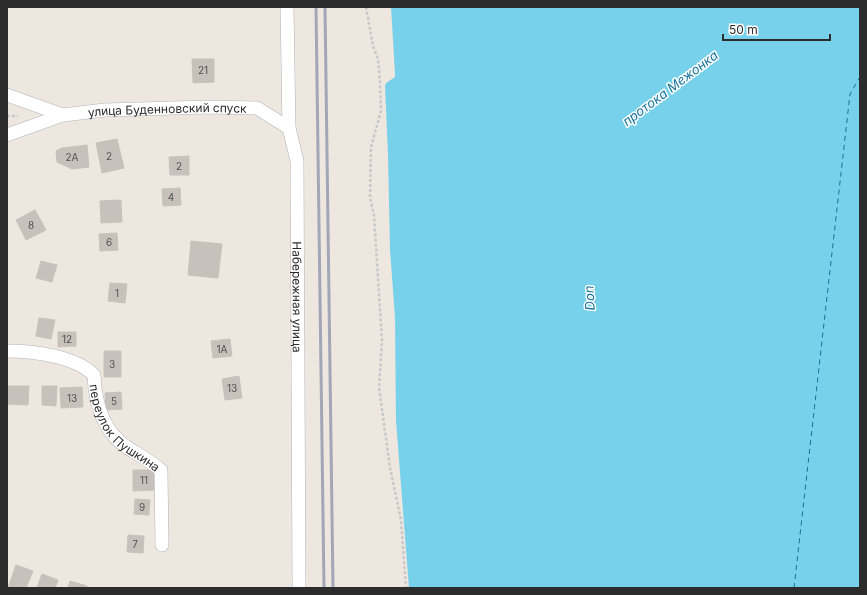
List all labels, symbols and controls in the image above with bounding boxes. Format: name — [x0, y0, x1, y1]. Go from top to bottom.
scale bar — [723, 16, 830, 42]
text: 50 m — [729, 22, 758, 37]
water label: протока Межонка — [619, 47, 721, 129]
house number: 21 — [198, 64, 208, 76]
street label: улица Буденновский спуск — [87, 99, 247, 119]
house number: 2 — [106, 150, 112, 162]
house number: 2А — [66, 151, 79, 163]
house number: 2 — [176, 160, 182, 172]
house number: 4 — [168, 191, 174, 203]
house number: 8 — [28, 219, 34, 231]
house number: 6 — [106, 236, 112, 248]
street label: Набережная улица — [290, 241, 305, 353]
water label: Don — [580, 285, 598, 311]
house number: 1 — [115, 287, 119, 299]
house number: 12 — [62, 333, 72, 345]
house number: 1А — [217, 343, 228, 355]
house number: 3 — [109, 358, 115, 370]
house number: 13 — [227, 382, 237, 394]
street label: переулок Пушкина — [87, 383, 163, 474]
house number: 13 — [67, 392, 77, 404]
house number: 5 — [111, 395, 117, 407]
house number: 11 — [140, 474, 148, 486]
house number: 9 — [139, 501, 145, 513]
house number: 7 — [132, 538, 138, 550]

